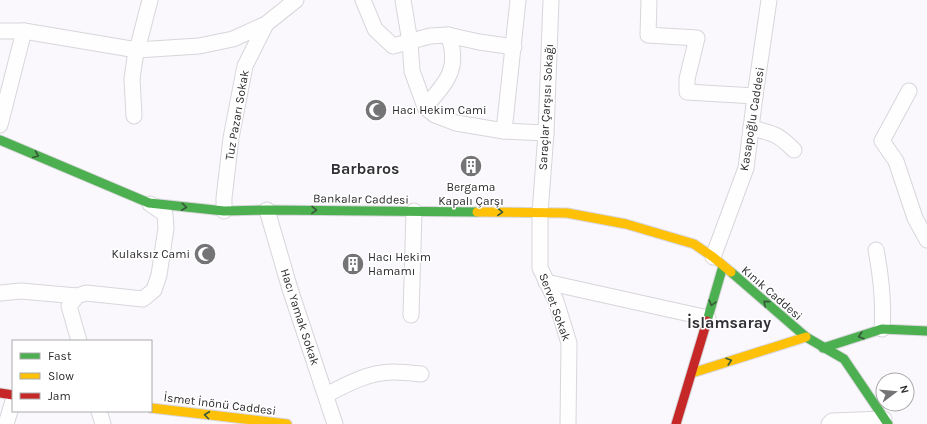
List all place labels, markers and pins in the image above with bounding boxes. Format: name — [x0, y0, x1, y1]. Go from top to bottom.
mosque icon: Hacı Hekim Cami — [363, 97, 389, 123]
place label: Hacı Hekim Cami — [392, 103, 487, 117]
building icon: Bergama Kapalı Çarşı — [458, 153, 484, 179]
place label: Bergama Kapalı Çarşı — [438, 180, 504, 208]
mosque icon: Kulaksız Cami — [192, 241, 218, 267]
place label: Kulaksız Cami — [112, 247, 190, 261]
place label: Hacı Hekim Hamamı — [368, 250, 431, 278]
building icon: Hacı Hekim Hamamı — [340, 251, 366, 277]

